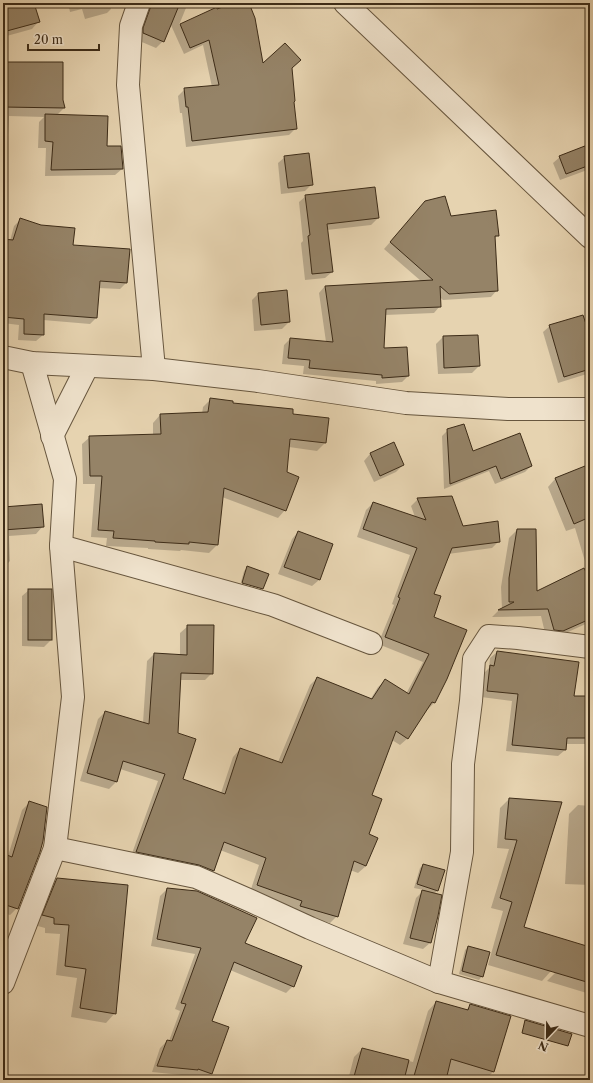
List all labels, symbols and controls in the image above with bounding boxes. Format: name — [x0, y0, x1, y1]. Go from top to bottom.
scale bar — [28, 26, 99, 52]
text: 20 m — [34, 32, 63, 47]
north arrow — [527, 1017, 567, 1057]
text: N — [536, 1038, 550, 1055]

